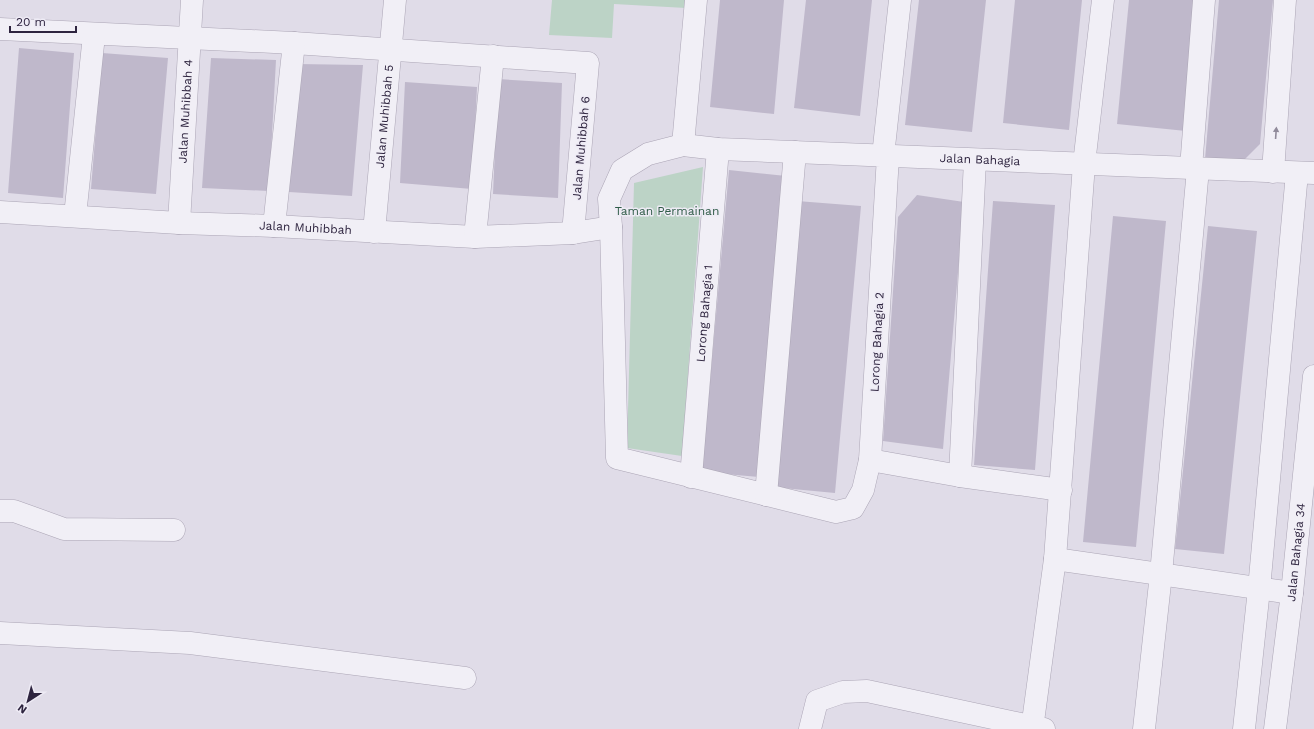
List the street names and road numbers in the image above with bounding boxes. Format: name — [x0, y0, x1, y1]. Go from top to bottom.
street label: Jalan Muhibbah 4 — [175, 59, 196, 164]
street label: Jalan Muhibbah 5 — [373, 64, 396, 169]
street label: Jalan Muhibbah 6 — [569, 95, 593, 201]
street label: Jalan Bahagia — [939, 151, 1021, 168]
street label: Jalan Muhibbah — [259, 219, 352, 237]
street label: Lorong Bahagia 1 — [693, 264, 715, 363]
street label: Lorong Bahagia 2 — [867, 292, 887, 392]
street label: Jalan Bahagia 34 — [1284, 502, 1308, 602]

